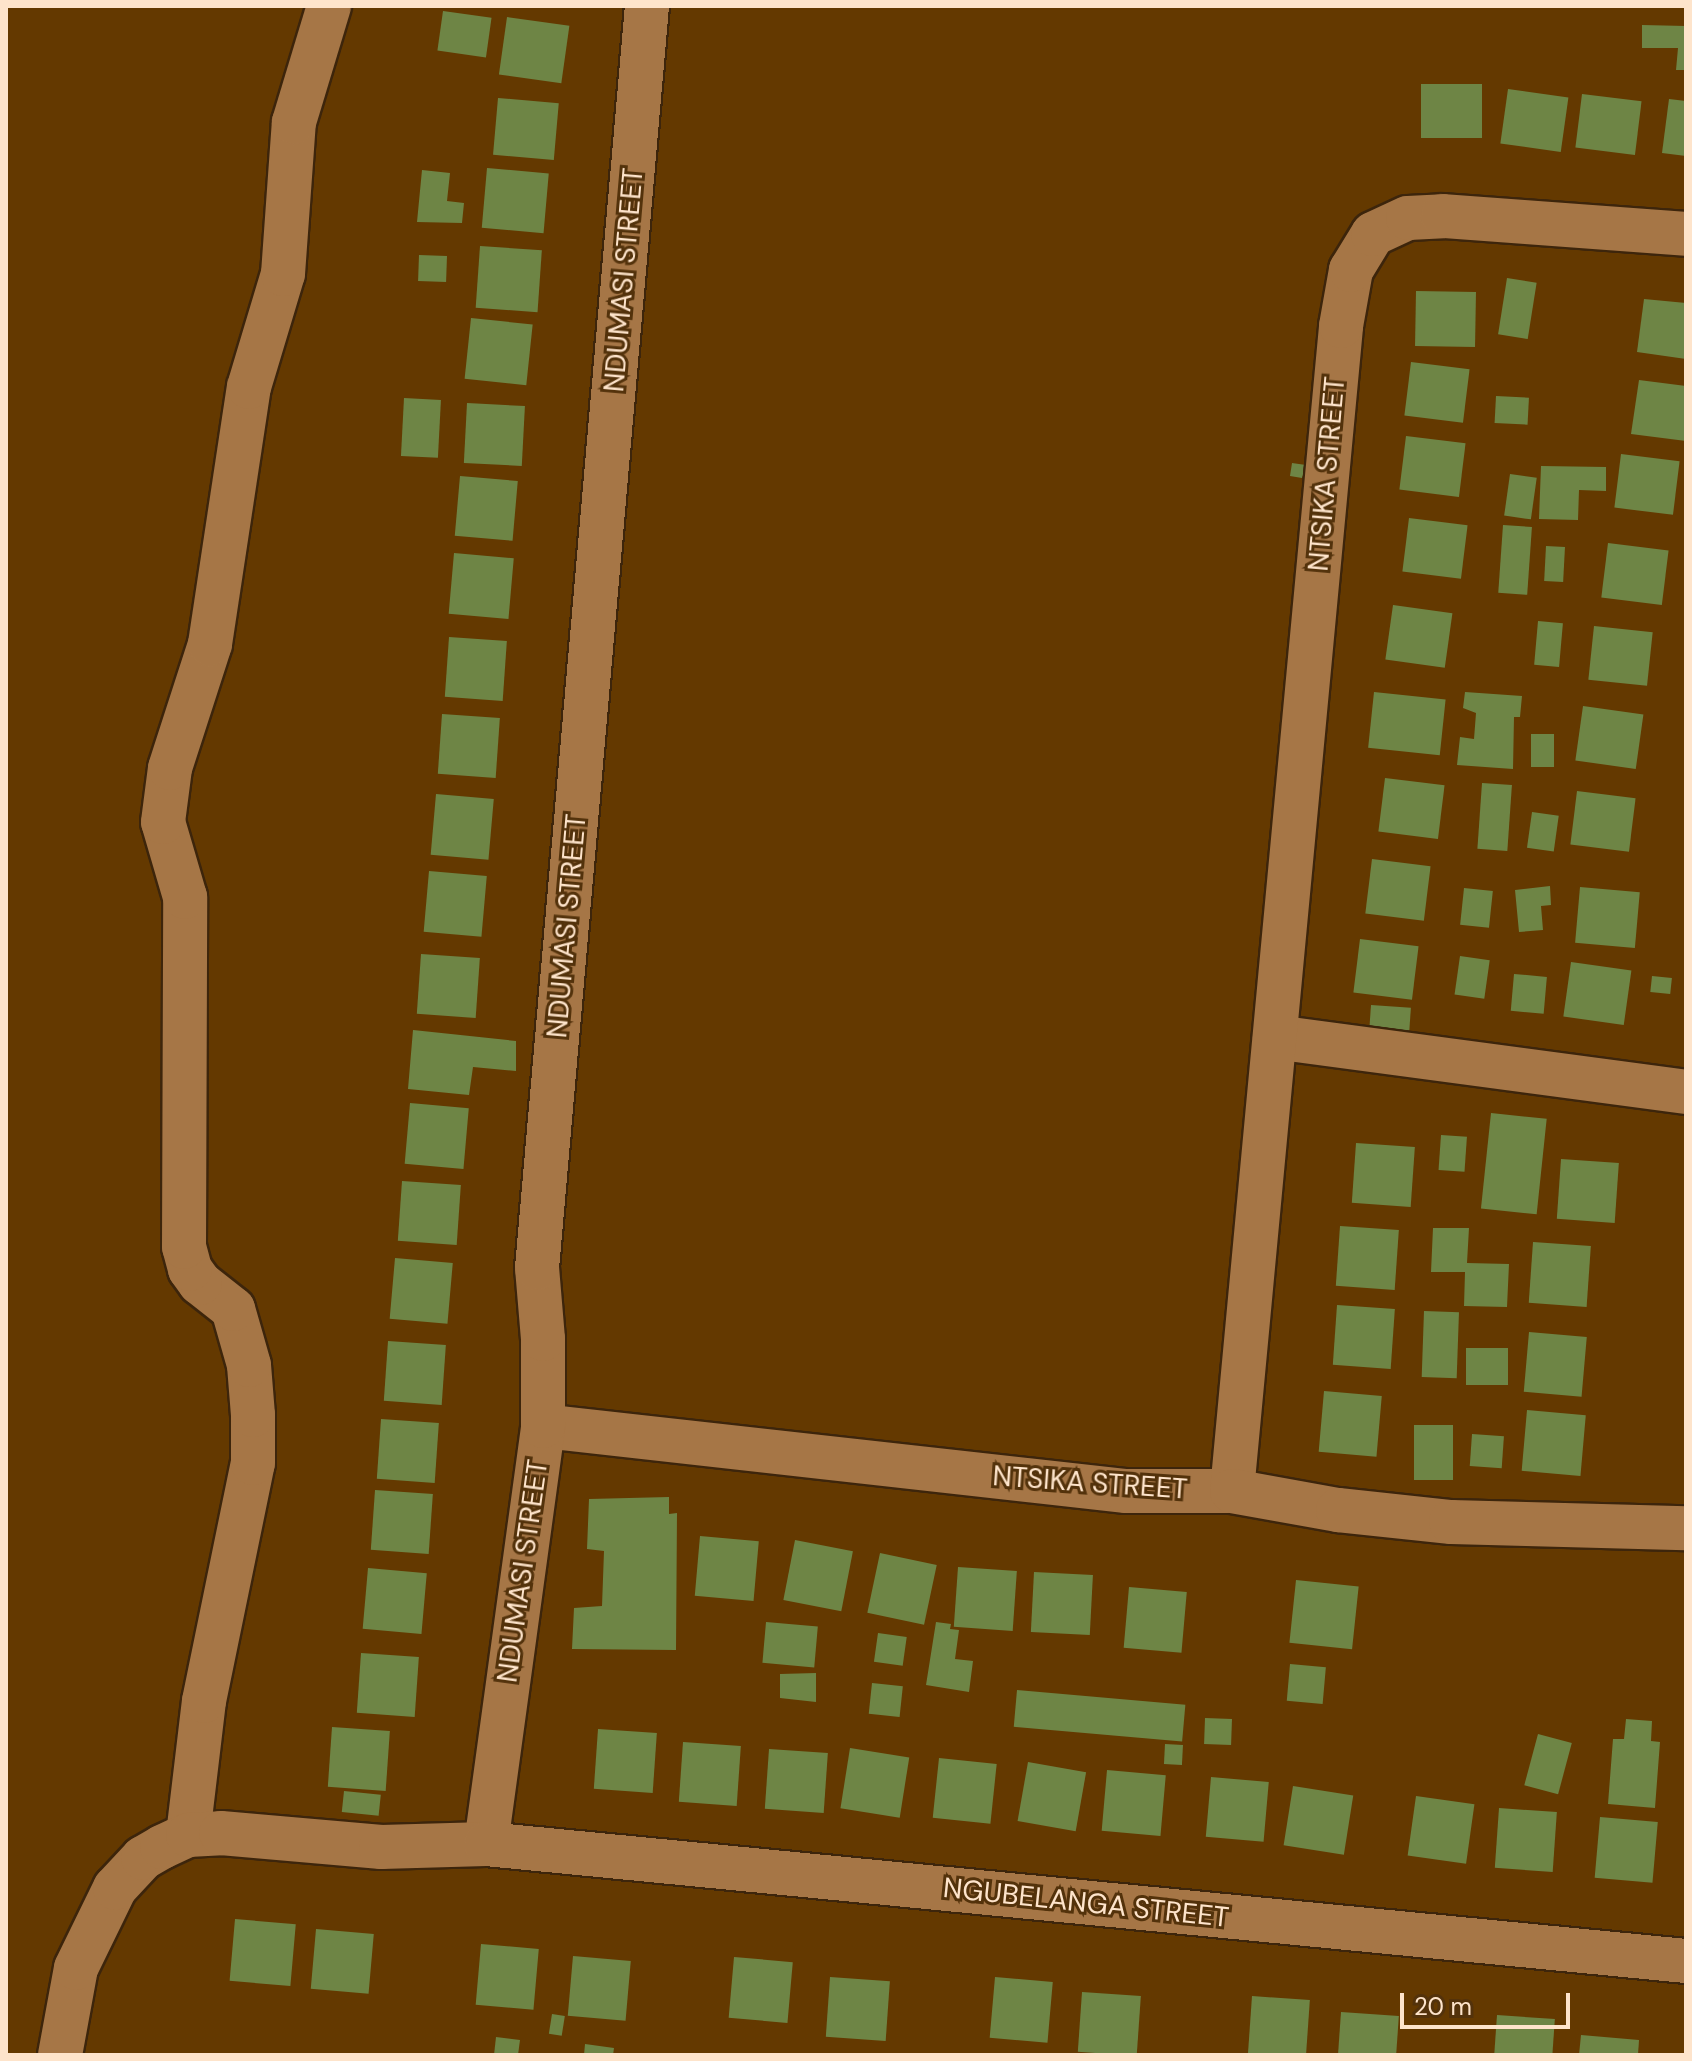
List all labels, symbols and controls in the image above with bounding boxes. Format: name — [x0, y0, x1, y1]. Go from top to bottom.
street label: NDUMASI STREET — [597, 167, 651, 393]
street label: NTSIKA STREET — [1302, 375, 1352, 573]
street label: NDUMASI STREET — [540, 813, 594, 1039]
street label: NDUMASI STREET — [491, 1457, 555, 1685]
street label: NTSIKA STREET — [991, 1459, 1189, 1507]
street label: NGUBELANGA STREET — [942, 1871, 1230, 1935]
scale bar — [1404, 1977, 1574, 2027]
text: 20 m — [1414, 1991, 1472, 2022]

